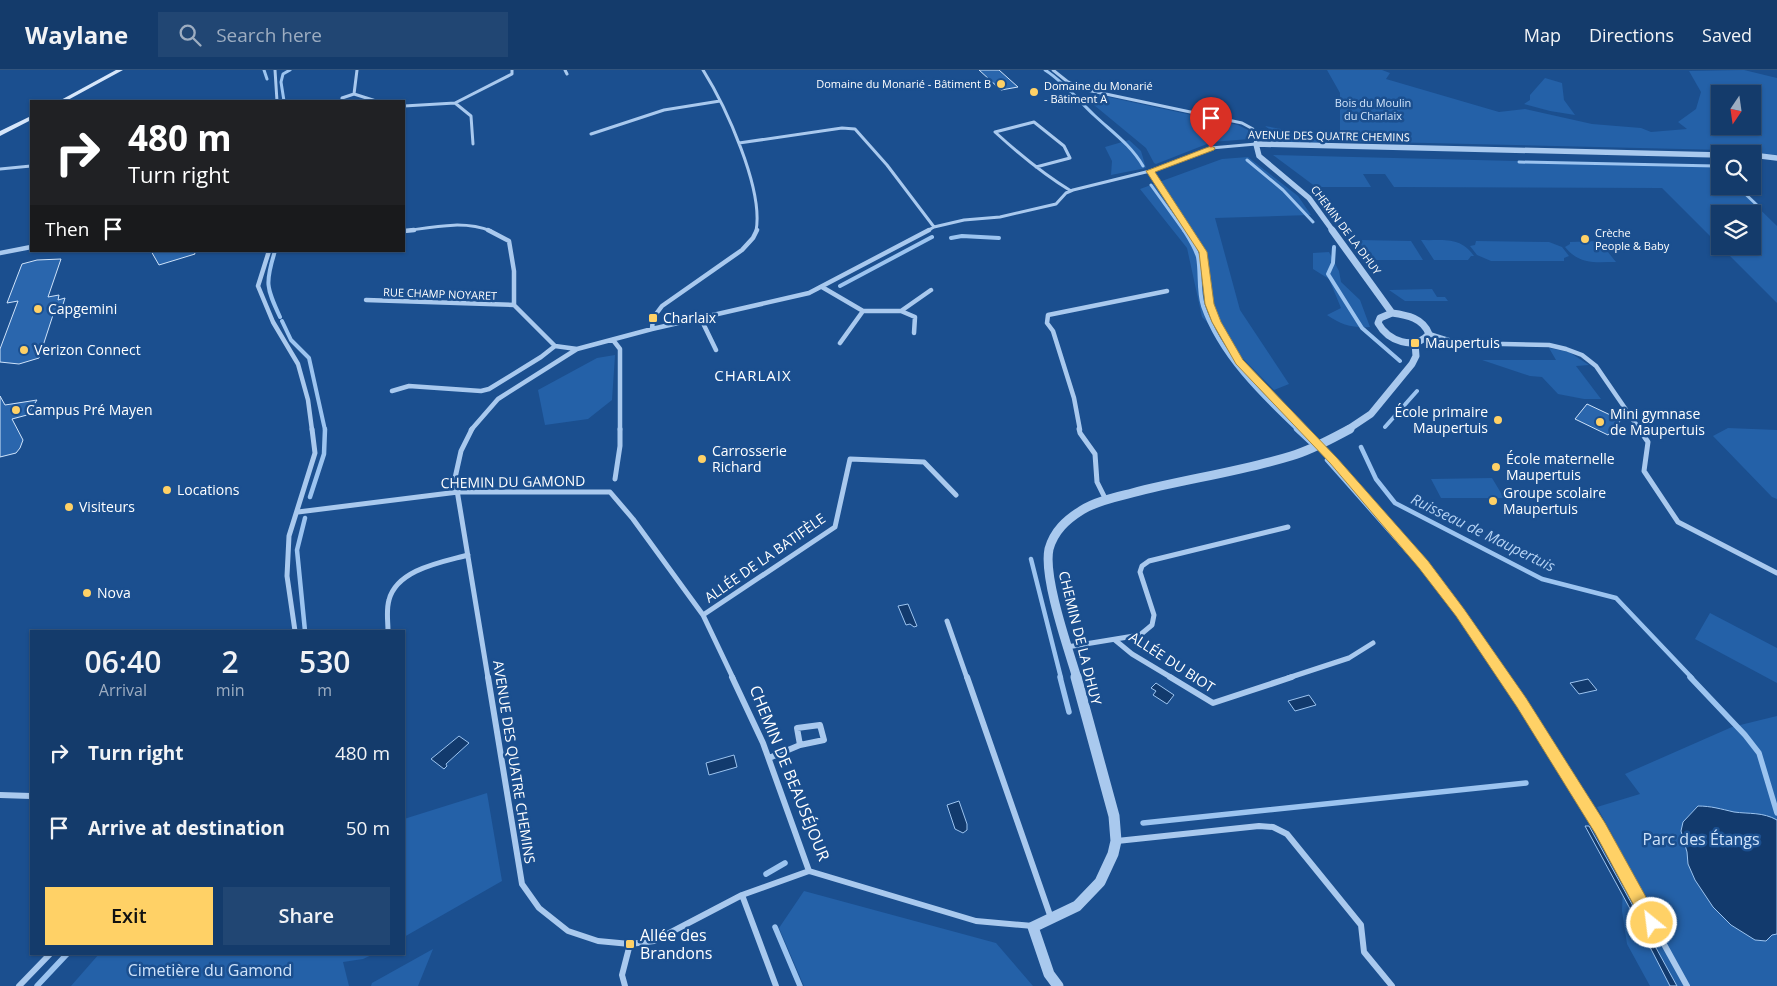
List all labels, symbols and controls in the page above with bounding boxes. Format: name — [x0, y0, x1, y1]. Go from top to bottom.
search box — [158, 12, 508, 57]
text: Waylane — [25, 18, 128, 51]
icon: search — [176, 21, 204, 49]
text: Search here — [216, 22, 322, 48]
text: Map — [1524, 23, 1561, 47]
text: Directions — [1589, 23, 1674, 47]
text: Saved — [1702, 23, 1752, 47]
place label: Domaine du Monarié - Bâtiment B — [816, 76, 991, 91]
marker: Domaine du Monarié - Bâtiment B — [995, 78, 1007, 90]
place label: Domaine du Monarié - Bâtiment A — [1044, 78, 1153, 106]
north arrow — [1711, 85, 1761, 135]
map controls — [1711, 85, 1761, 255]
marker: Domaine du Monarié - Bâtiment A — [1028, 86, 1040, 98]
park label: Bois du Moulin du Charlaix — [1335, 95, 1411, 123]
pin — [1190, 97, 1232, 148]
icon: arrive — [1197, 104, 1225, 132]
text: 480 m — [128, 114, 232, 161]
icon: right — [45, 120, 110, 185]
street label: AVENUE DES QUATRE CHEMINS — [1248, 127, 1410, 144]
button: search — [1711, 145, 1761, 195]
text: Turn right — [128, 159, 230, 189]
street label: CHEMIN DE LA DHUY — [1308, 182, 1385, 278]
button: layers — [1711, 205, 1761, 255]
icon: arrive — [99, 215, 127, 243]
text: Then — [45, 216, 89, 242]
place label: Crèche People & Baby — [1595, 225, 1670, 253]
marker: Crèche People & Baby — [1579, 233, 1591, 245]
street label: RUE CHAMP NOYARET — [383, 284, 497, 303]
place label: Capgemini — [48, 299, 117, 318]
marker: Capgemini — [32, 303, 44, 315]
place label: Charlaix — [663, 308, 717, 327]
marker: Charlaix — [647, 312, 659, 324]
place label: Maupertuis — [1425, 333, 1500, 352]
marker: Maupertuis — [1409, 337, 1421, 349]
place label: Verizon Connect — [34, 340, 141, 359]
marker: Verizon Connect — [18, 344, 30, 356]
district label: CHARLAIX — [714, 365, 792, 385]
place label: Campus Pré Mayen — [26, 400, 153, 419]
place label: École primaire Maupertuis — [1394, 402, 1488, 437]
marker: Campus Pré Mayen — [10, 404, 22, 416]
place label: Mini gymnase de Maupertuis — [1610, 404, 1705, 439]
marker: École primaire Maupertuis — [1492, 414, 1504, 426]
marker: Mini gymnase de Maupertuis — [1594, 416, 1606, 428]
place label: Carrosserie Richard — [712, 441, 787, 476]
place label: École maternelle Maupertuis — [1506, 449, 1615, 484]
marker: Carrosserie Richard — [696, 453, 708, 465]
marker: École maternelle Maupertuis — [1490, 461, 1502, 473]
street label: CHEMIN DU GAMOND — [440, 471, 586, 492]
place label: Locations — [177, 480, 240, 499]
place label: Groupe scolaire Maupertuis — [1503, 483, 1606, 518]
marker: Locations — [161, 484, 173, 496]
water label: Ruisseau de Maupertuis — [1408, 488, 1559, 576]
marker: Groupe scolaire Maupertuis — [1487, 495, 1499, 507]
place label: Visiteurs — [79, 497, 135, 516]
marker: Visiteurs — [63, 501, 75, 513]
street label: ALLÉE DE LA BATIFÈLE — [700, 509, 829, 607]
street label: CHEMIN DE LA DHUY — [1055, 569, 1106, 707]
place label: Nova — [97, 583, 131, 602]
marker: Nova — [81, 587, 93, 599]
street label: ALLÉE DU BIOT — [1126, 627, 1219, 696]
text: 06:40 — [85, 641, 161, 682]
text: 2 — [222, 641, 239, 682]
text: 530 — [299, 641, 350, 682]
street label: AVENUE DES QUATRE CHEMINS — [489, 659, 540, 865]
text: Arrival — [99, 679, 147, 701]
text: min — [216, 679, 245, 701]
text: m — [317, 679, 332, 701]
street label: CHEMIN DE BEAUSÉJOUR — [745, 682, 835, 864]
icon: right — [45, 739, 73, 767]
text: Turn right — [88, 740, 183, 766]
text: 480 m — [335, 740, 390, 766]
icon: arrive — [45, 814, 73, 842]
text: Arrive at destination — [88, 815, 285, 841]
text: 50 m — [346, 815, 390, 841]
park label: Parc des Étangs — [1642, 828, 1760, 850]
button: Exit — [45, 887, 213, 945]
button: Share — [223, 887, 390, 945]
position arrow — [1625, 896, 1677, 948]
place label: Allée des Brandons — [640, 924, 712, 964]
marker: Allée des Brandons — [624, 938, 636, 950]
park label: Cimetière du Gamond — [128, 959, 292, 981]

